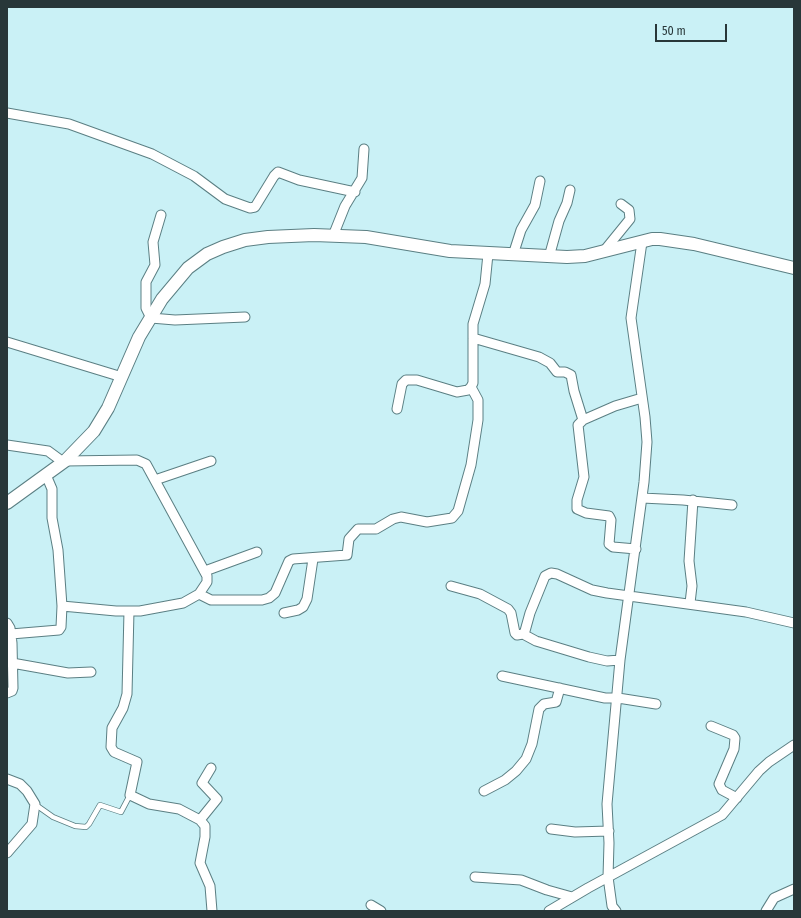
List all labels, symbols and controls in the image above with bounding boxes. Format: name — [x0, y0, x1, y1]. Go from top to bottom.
scale bar — [657, 16, 729, 42]
text: 50 m — [662, 24, 686, 38]

